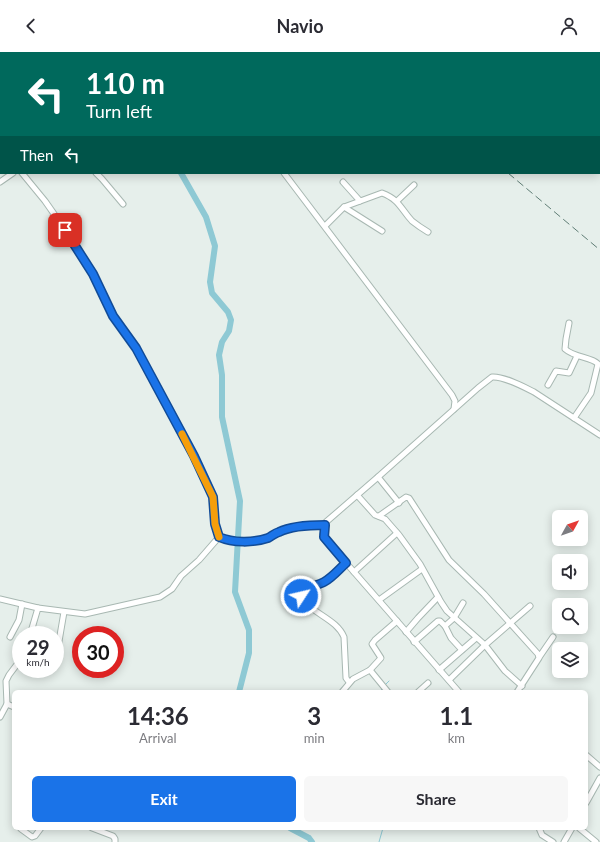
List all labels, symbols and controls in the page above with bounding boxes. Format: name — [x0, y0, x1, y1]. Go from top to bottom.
icon: back — [20, 15, 42, 37]
text: Navio — [277, 15, 323, 37]
icon: person — [558, 15, 580, 37]
text: 110 m — [86, 66, 165, 100]
icon: left — [20, 68, 72, 120]
text: Turn left — [86, 100, 152, 122]
icon: left — [61, 144, 83, 166]
text: Then — [20, 146, 53, 164]
pin — [48, 213, 82, 247]
icon: arrive — [54, 219, 76, 241]
north arrow — [552, 510, 588, 546]
map controls — [552, 510, 588, 678]
button: sound — [552, 554, 588, 590]
position arrow — [280, 575, 322, 617]
button: search — [552, 598, 588, 634]
speed limit sign: 30 — [72, 626, 124, 678]
text: 29 — [26, 635, 50, 659]
button: layers — [552, 642, 588, 678]
text: km/h — [26, 656, 50, 668]
text: 14:36 — [127, 701, 189, 730]
text: 3 — [307, 701, 321, 730]
text: 1.1 — [440, 701, 473, 730]
text: Arrival — [139, 730, 177, 746]
text: min — [304, 730, 325, 746]
text: km — [448, 730, 465, 746]
button: Exit — [32, 776, 296, 822]
button: Share — [304, 776, 568, 822]

